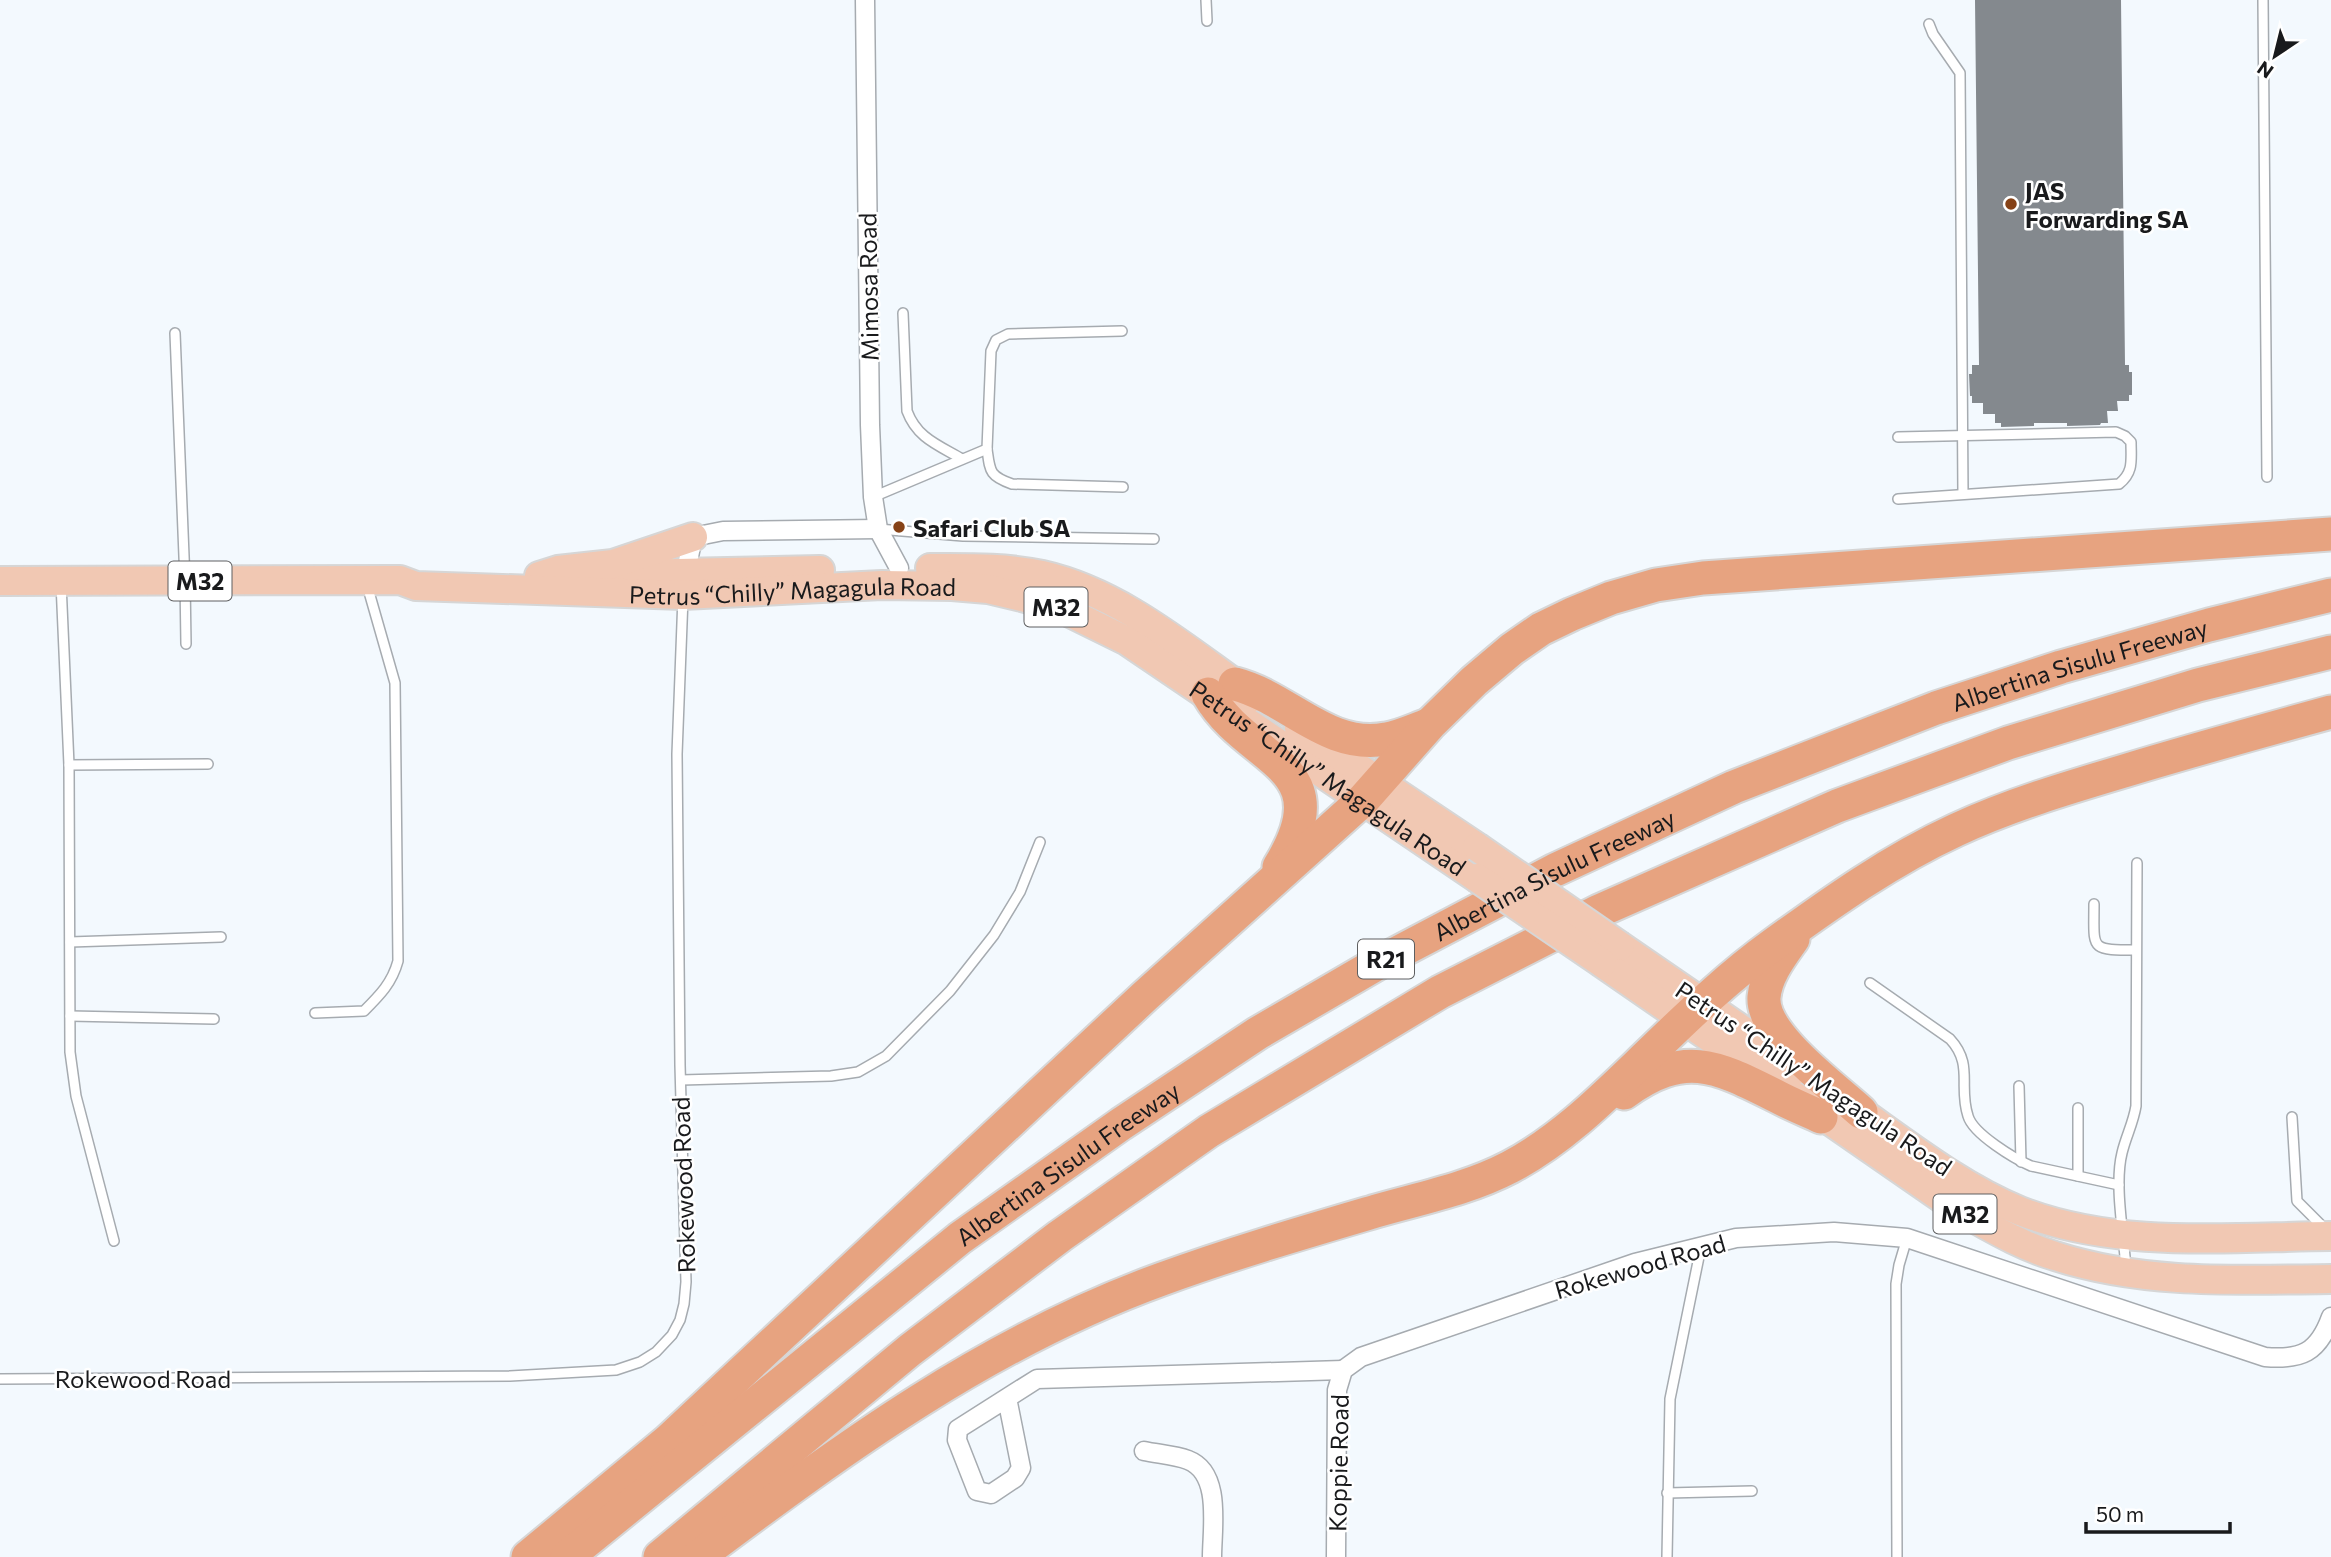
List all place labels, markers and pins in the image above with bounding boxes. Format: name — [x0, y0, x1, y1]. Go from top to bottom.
place label: JAS Forwarding SA — [2025, 176, 2189, 233]
marker: JAS Forwarding SA — [2003, 196, 2019, 212]
place label: Safari Club SA — [913, 513, 1071, 542]
marker: Safari Club SA — [891, 519, 907, 535]

